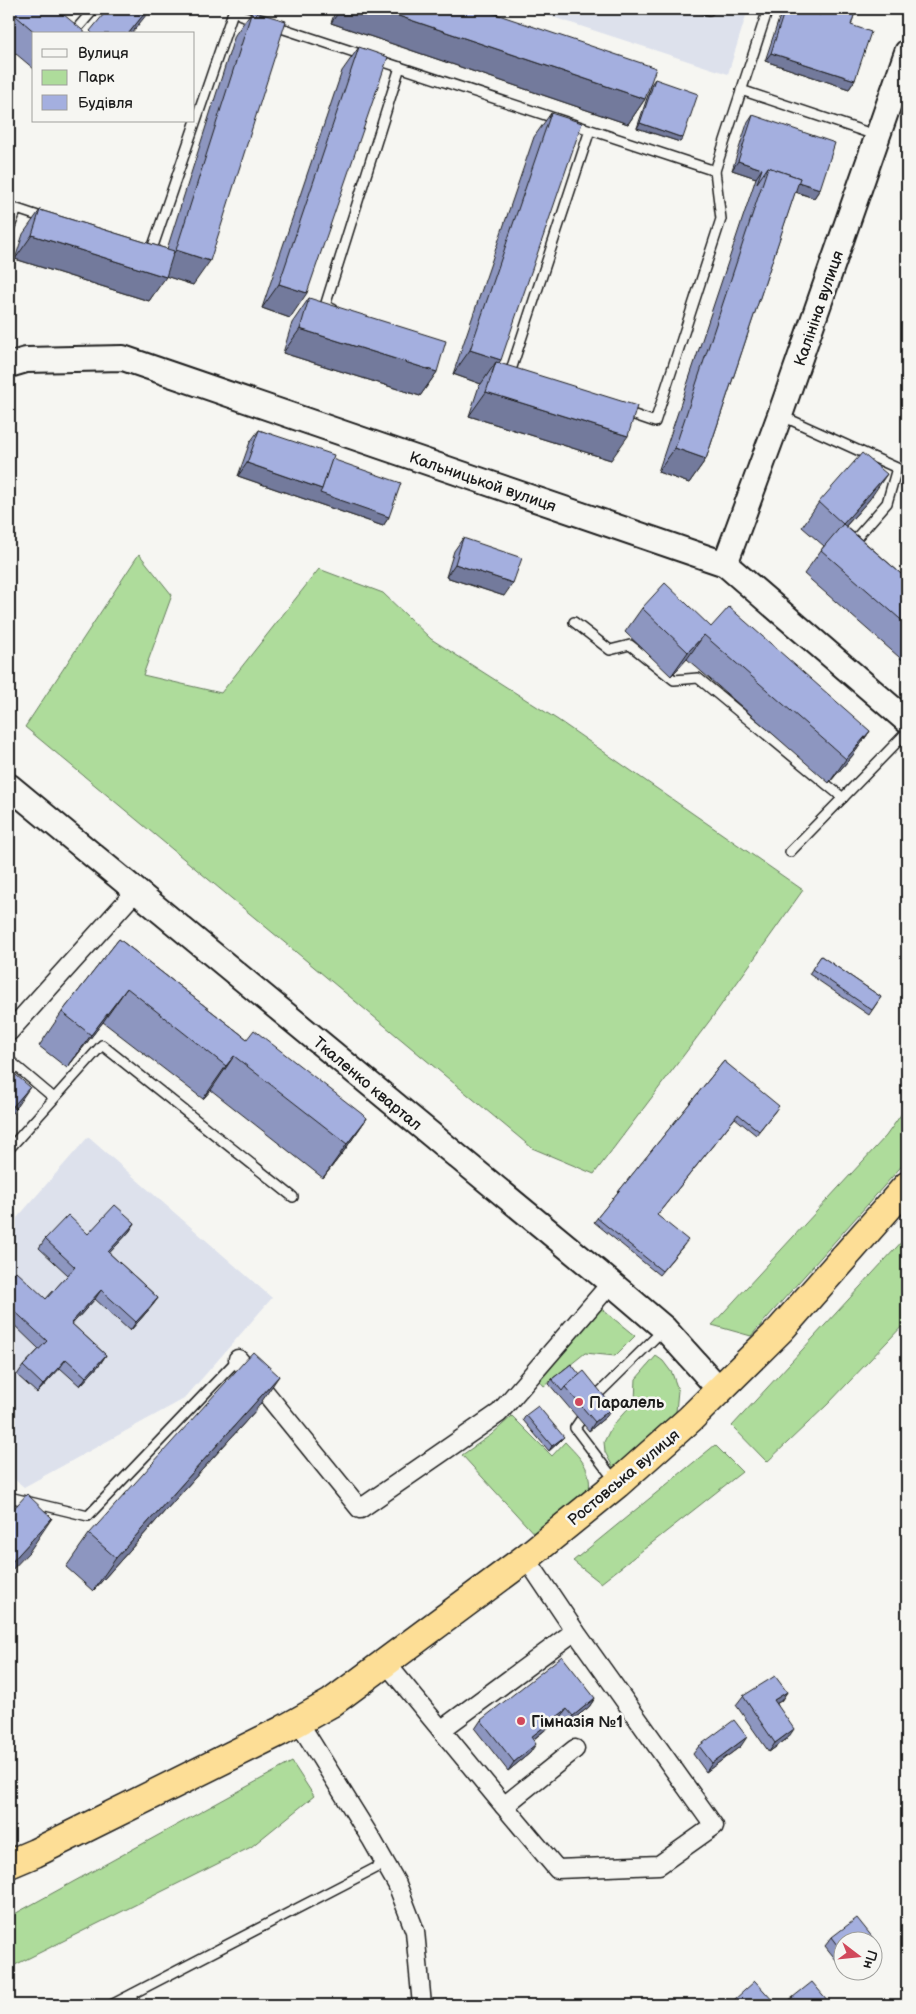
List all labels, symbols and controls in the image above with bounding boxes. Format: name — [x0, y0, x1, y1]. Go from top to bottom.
legend — [32, 32, 195, 122]
text: Вулиця — [78, 44, 129, 63]
text: Парк — [78, 68, 115, 87]
text: Будівля — [78, 94, 133, 113]
street label: Калініна вулиця — [791, 248, 848, 369]
street label: Кальницькой вулиця — [407, 448, 559, 517]
street label: Ткаленко квартал — [309, 1033, 425, 1135]
place label: Паралель — [589, 1394, 665, 1413]
marker: Паралель — [573, 1396, 585, 1408]
street label: Ростовська вулиця — [564, 1426, 684, 1530]
place label: Гімназія №1 — [531, 1713, 623, 1732]
marker: Гімназія №1 — [515, 1715, 527, 1727]
north arrow — [834, 1932, 884, 1982]
text: Пн — [859, 1948, 881, 1971]

